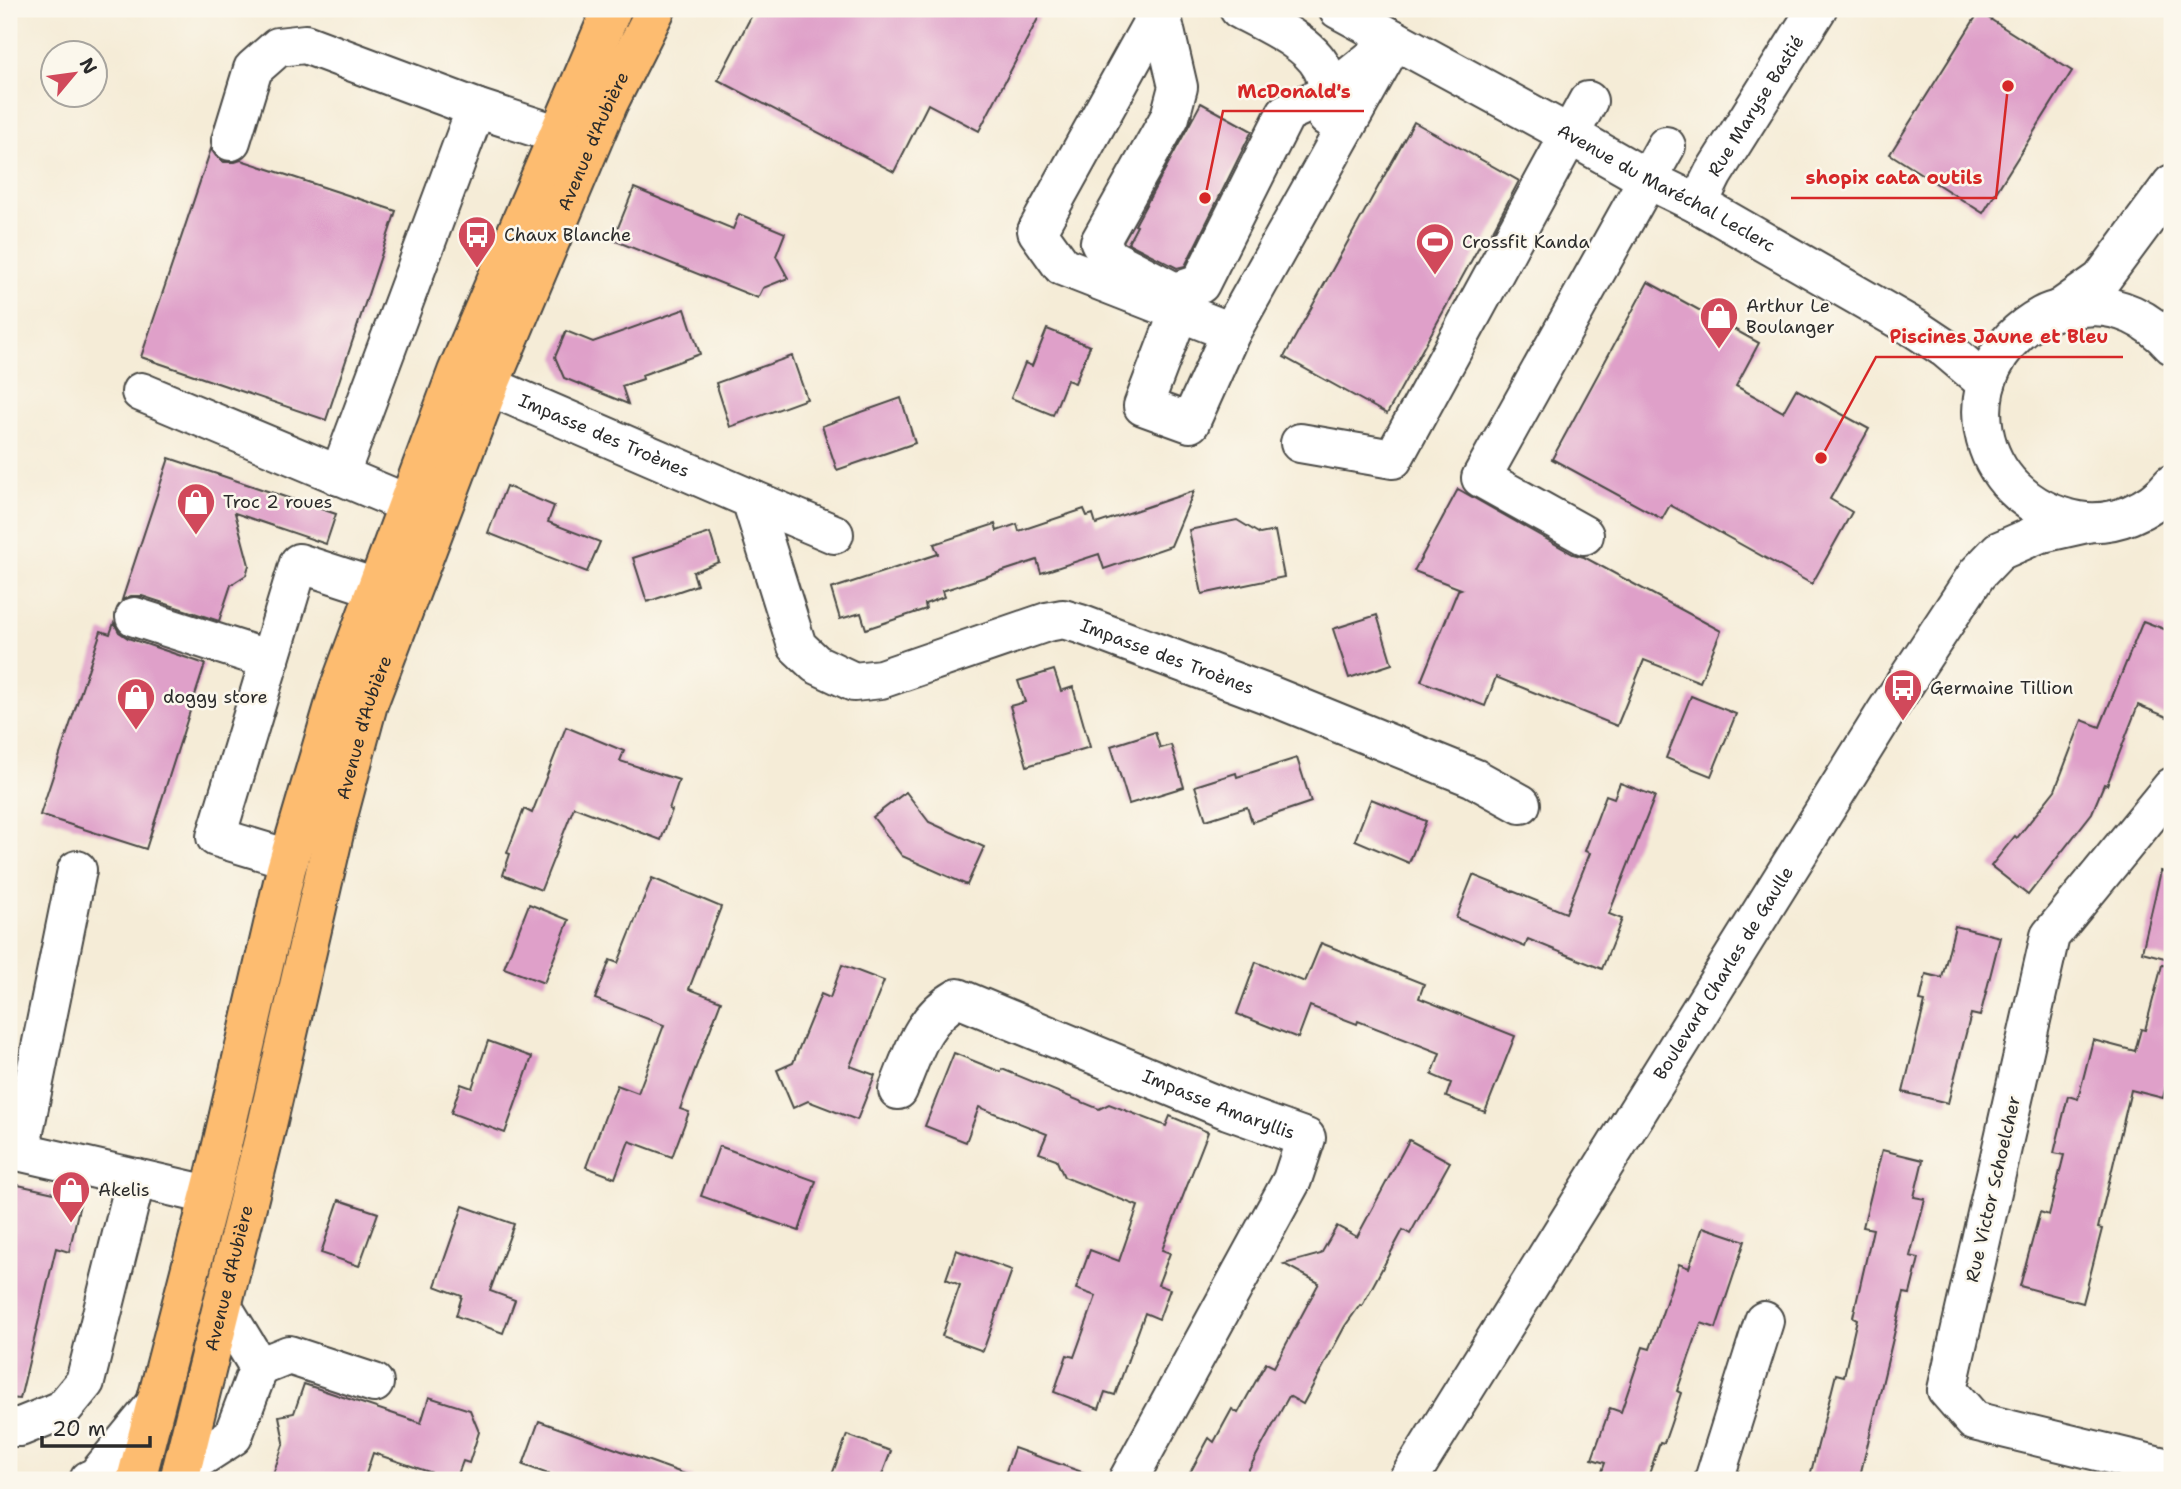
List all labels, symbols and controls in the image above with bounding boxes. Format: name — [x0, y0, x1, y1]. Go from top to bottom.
street label: Rue Maryse Bastié — [1702, 31, 1809, 181]
north arrow — [38, 38, 108, 108]
text: N — [74, 53, 103, 79]
street label: Avenue d'Aubière — [552, 68, 634, 215]
callout: McDonald's — [1223, 71, 1364, 111]
text: McDonald's — [1237, 79, 1351, 104]
street label: Avenue du Maréchal Leclerc — [1553, 118, 1780, 258]
callout: shopix cata outils — [1791, 158, 1996, 198]
text: shopix cata outils — [1806, 165, 1982, 190]
bus stop icon: Chaux Blanche — [456, 214, 498, 269]
sports icon: Crossfit Kanda — [1414, 221, 1456, 276]
place label: Chaux Blanche — [504, 223, 631, 247]
place label: Crossfit Kanda — [1462, 230, 1590, 254]
place label: Arthur Le Boulanger — [1746, 294, 1835, 339]
shop icon: Arthur Le Boulanger — [1698, 295, 1740, 350]
callout: Piscines Jaune et Bleu — [1876, 317, 2123, 357]
text: Piscines Jaune et Bleu — [1890, 324, 2108, 349]
street label: Impasse des Troènes — [515, 388, 693, 483]
shop icon: Troc 2 roues — [175, 481, 217, 536]
place label: Troc 2 roues — [223, 490, 333, 514]
street label: Impasse des Troènes — [1077, 613, 1257, 700]
street label: Avenue d'Aubière — [331, 652, 397, 802]
bus stop icon: Germaine Tillion — [1882, 667, 1924, 722]
shop icon: doggy store — [115, 676, 157, 731]
place label: Germaine Tillion — [1930, 676, 2073, 700]
place label: doggy store — [163, 685, 268, 709]
street label: Boulevard Charles de Gaulle — [1648, 862, 1799, 1084]
street label: Impasse Amaryllis — [1139, 1064, 1298, 1145]
street label: Rue Victor Schoelcher — [1960, 1093, 2026, 1285]
shop icon: Akelis — [50, 1169, 92, 1224]
place label: Akelis — [98, 1178, 150, 1202]
street label: Avenue d'Aubière — [199, 1203, 259, 1354]
scale bar — [42, 1405, 150, 1449]
text: 20 m — [52, 1415, 106, 1443]

